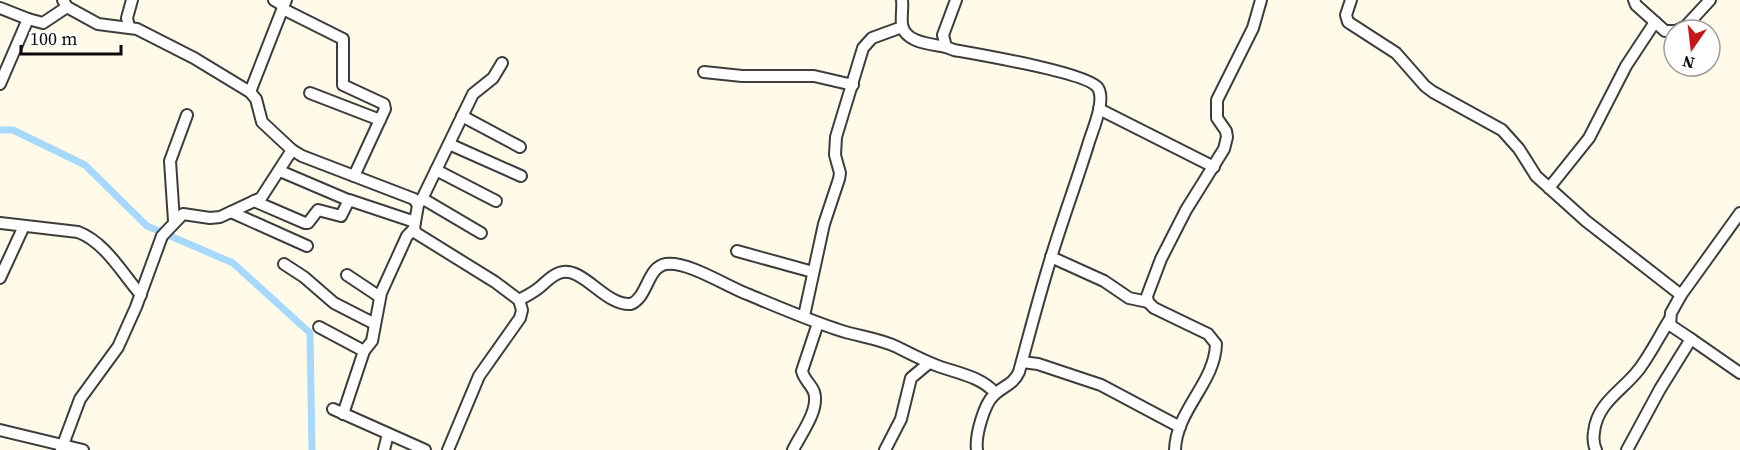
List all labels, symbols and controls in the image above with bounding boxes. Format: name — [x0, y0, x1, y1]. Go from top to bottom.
scale bar — [21, 18, 122, 56]
north arrow — [1662, 18, 1722, 78]
text: 100 m — [30, 26, 77, 51]
text: N — [1680, 50, 1697, 75]

